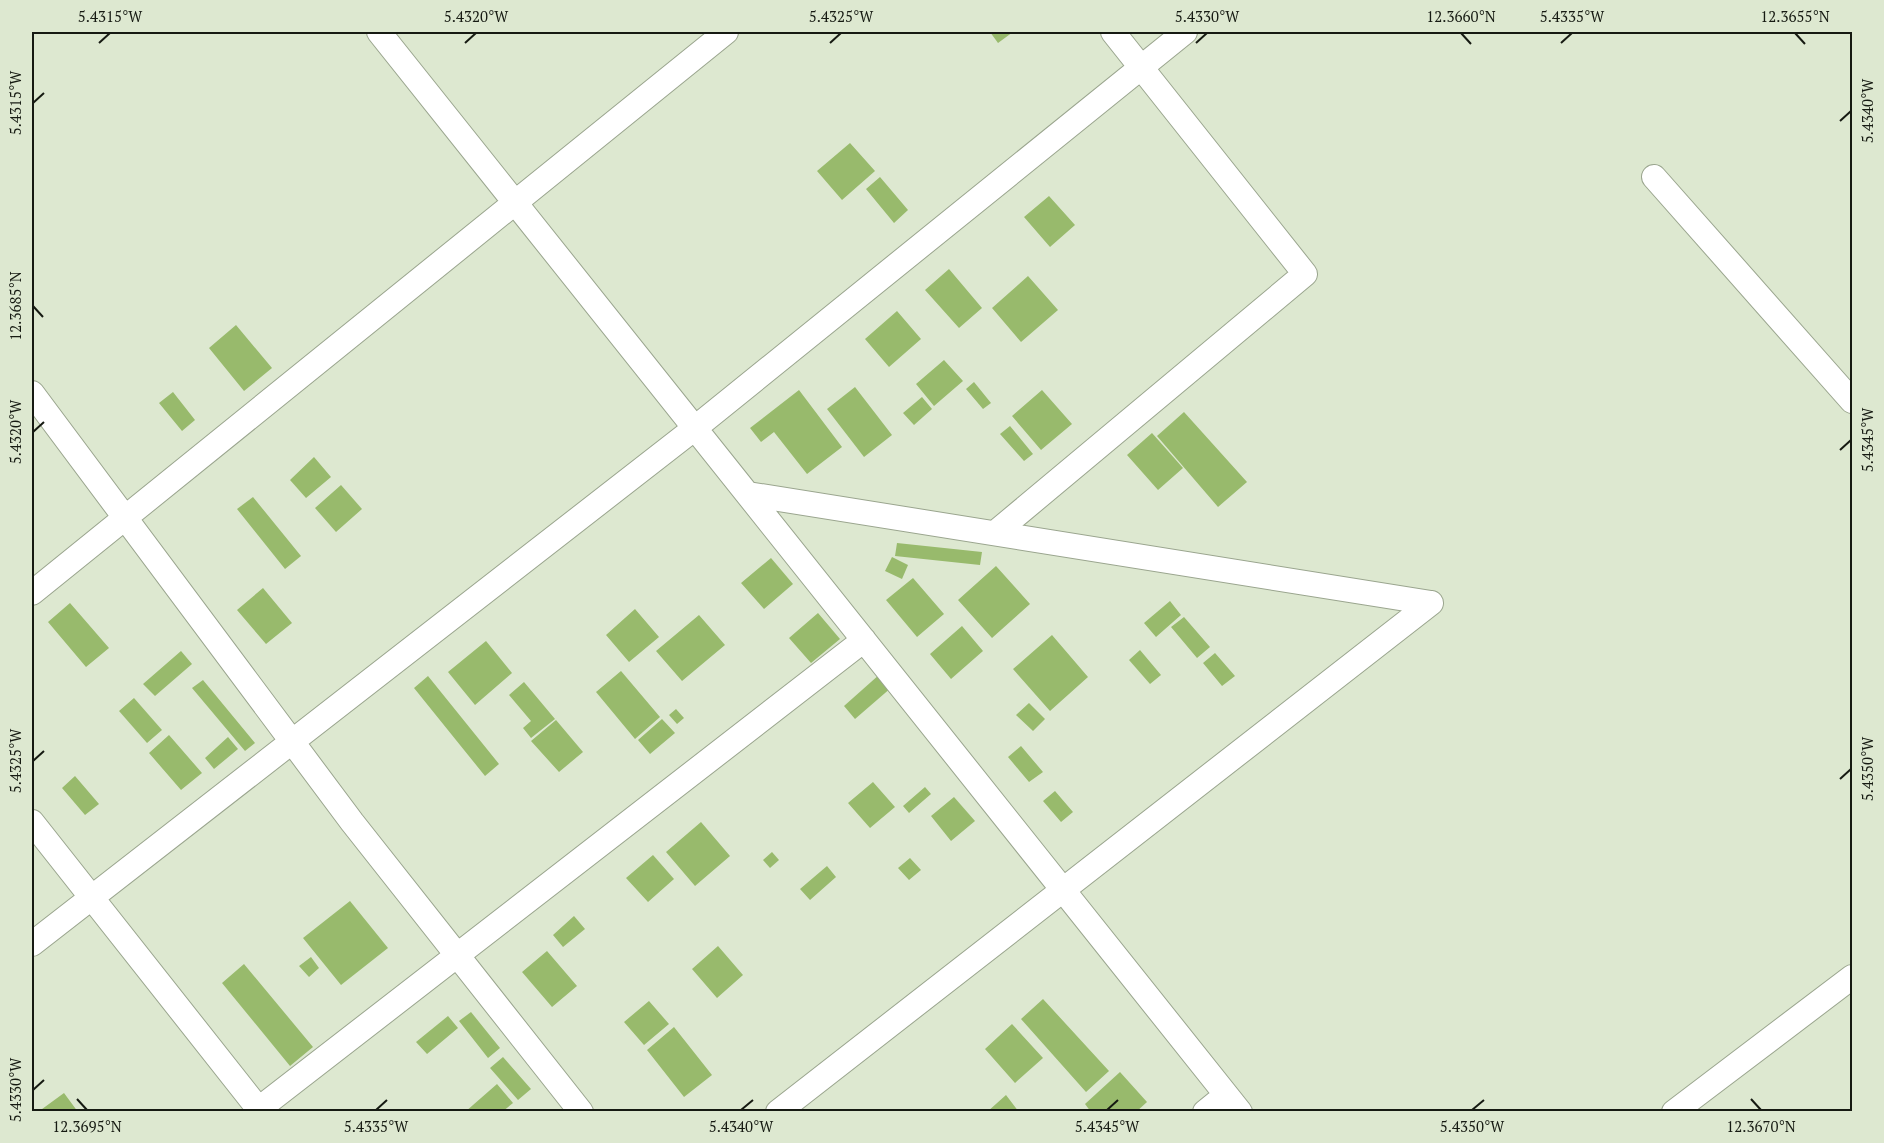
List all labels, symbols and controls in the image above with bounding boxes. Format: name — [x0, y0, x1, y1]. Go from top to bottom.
text: 5.4315°W — [78, 6, 143, 26]
text: 5.4320°W — [444, 6, 509, 26]
text: 5.4325°W — [809, 6, 874, 26]
text: 5.4330°W — [1175, 6, 1240, 26]
text: 12.3660°N — [1426, 6, 1496, 26]
text: 5.4335°W — [1540, 6, 1605, 26]
text: 12.3655°N — [1760, 6, 1830, 26]
text: 5.4315°W — [5, 70, 25, 135]
text: 5.4340°W — [1857, 78, 1877, 143]
text: 12.3685°N — [5, 271, 25, 341]
text: 5.4320°W — [5, 399, 25, 464]
text: 5.4345°W — [1857, 407, 1877, 472]
text: 5.4325°W — [5, 728, 25, 793]
text: 5.4350°W — [1857, 736, 1877, 801]
text: 5.4330°W — [5, 1057, 25, 1122]
text: 12.3695°N — [52, 1116, 122, 1136]
text: 5.4335°W — [344, 1116, 409, 1136]
text: 5.4340°W — [709, 1116, 774, 1136]
text: 5.4345°W — [1075, 1116, 1140, 1136]
text: 5.4350°W — [1440, 1116, 1505, 1136]
text: 12.3670°N — [1726, 1116, 1796, 1136]

